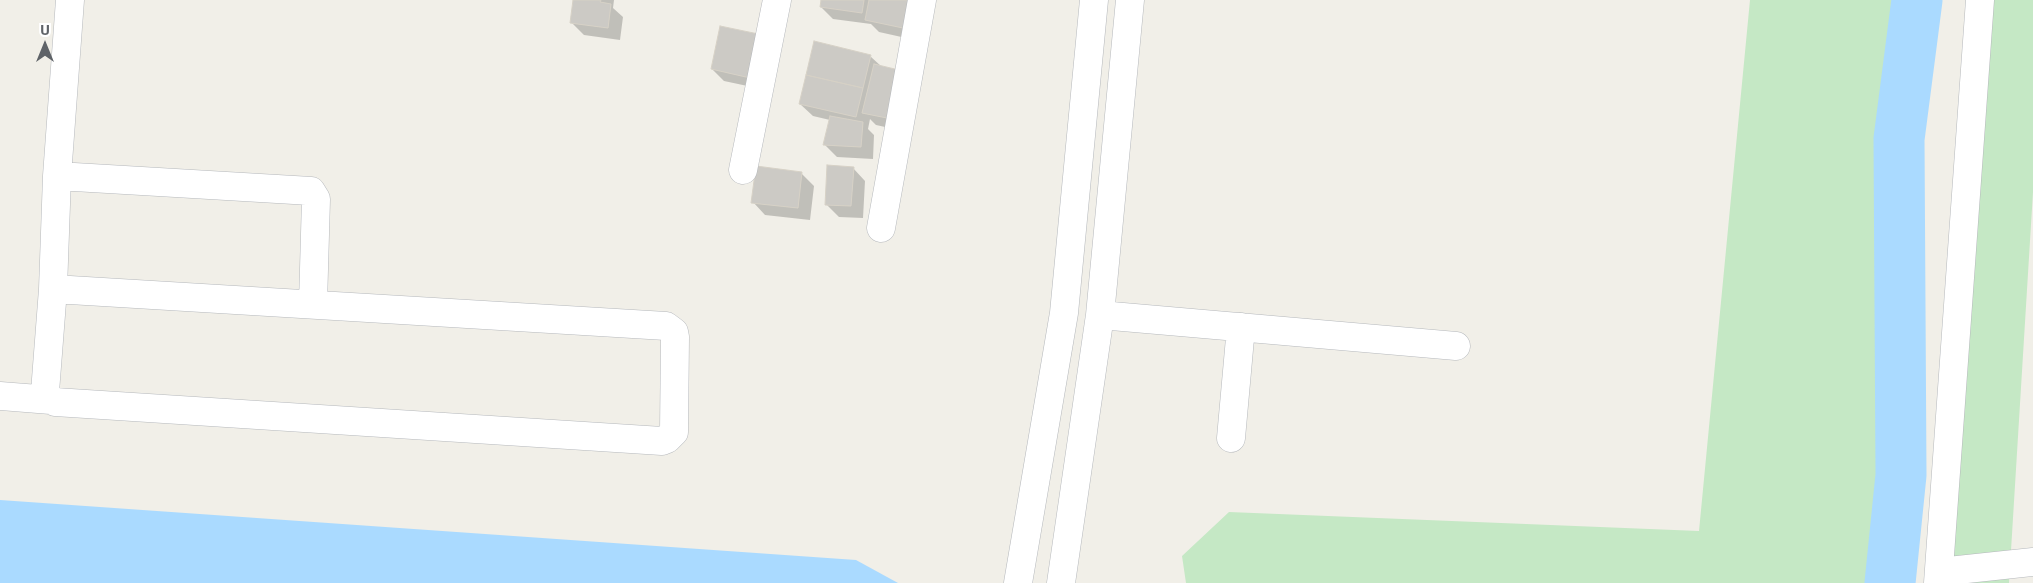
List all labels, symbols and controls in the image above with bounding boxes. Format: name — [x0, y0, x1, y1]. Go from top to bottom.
north arrow — [20, 20, 70, 70]
text: U — [40, 21, 50, 38]

